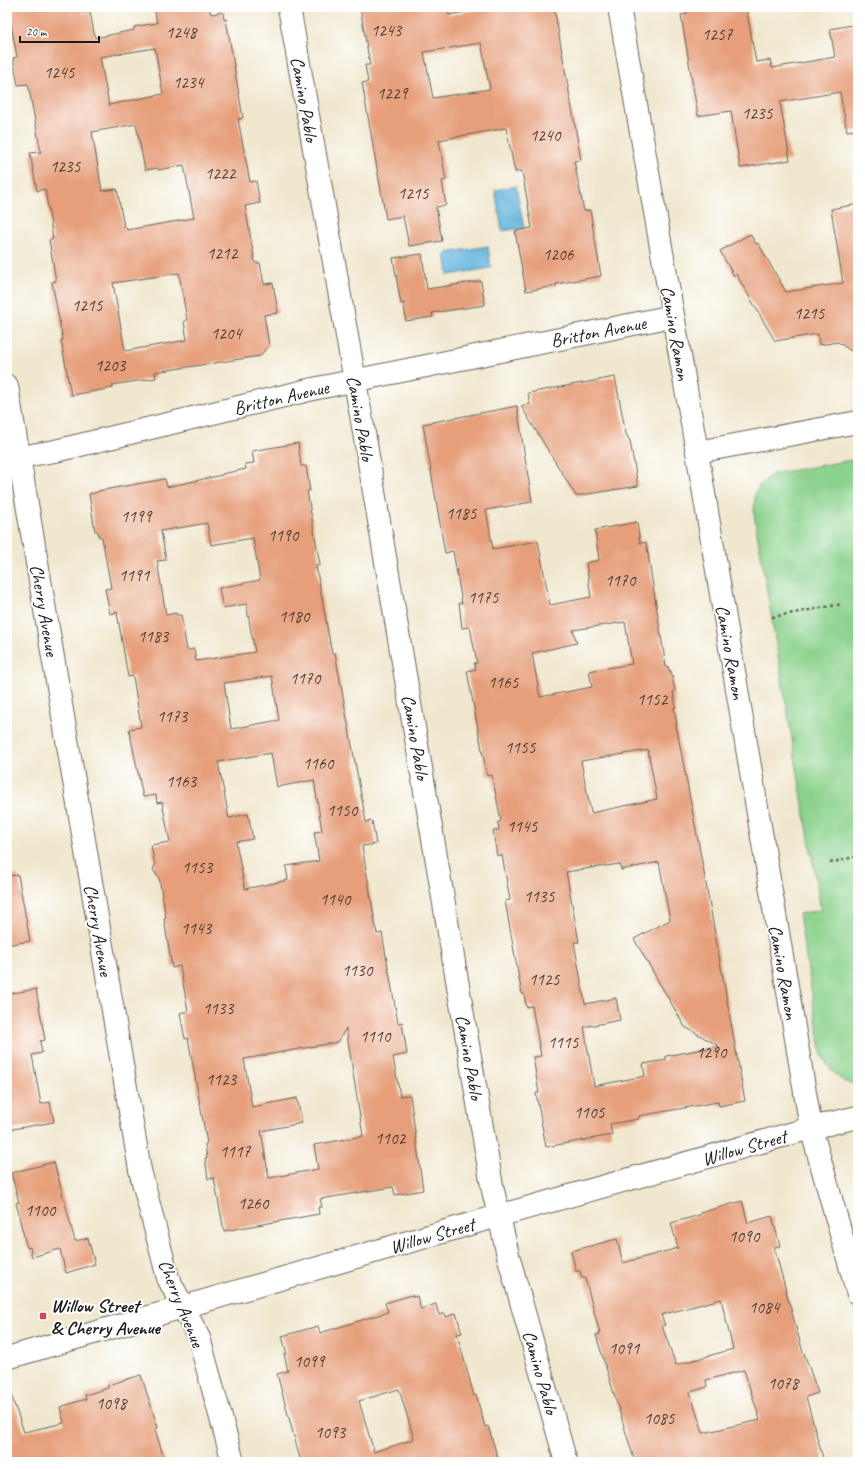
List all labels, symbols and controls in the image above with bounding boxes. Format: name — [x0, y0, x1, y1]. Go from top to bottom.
scale bar — [20, 18, 99, 44]
house number: 1243 — [371, 20, 403, 41]
house number: 1248 — [166, 22, 199, 43]
text: 20 m — [26, 24, 48, 40]
house number: 1257 — [702, 24, 734, 45]
street label: Camino Pablo — [285, 55, 324, 146]
house number: 1245 — [44, 62, 76, 83]
house number: 1234 — [173, 72, 206, 93]
house number: 1229 — [377, 83, 409, 104]
house number: 1235 — [742, 103, 774, 124]
house number: 1240 — [530, 125, 562, 146]
house number: 1235 — [50, 156, 82, 177]
house number: 1222 — [205, 163, 237, 184]
house number: 1215 — [398, 183, 430, 204]
house number: 1212 — [207, 243, 239, 264]
house number: 1206 — [543, 244, 575, 265]
street label: Camino Ramon — [655, 284, 695, 383]
house number: 1215 — [72, 295, 104, 316]
house number: 1215 — [794, 303, 826, 324]
street label: Britton Avenue — [549, 311, 650, 353]
house number: 1204 — [211, 323, 244, 344]
house number: 1203 — [95, 355, 127, 376]
street label: Camino Pablo — [341, 374, 380, 465]
street label: Britton Avenue — [231, 375, 333, 421]
house number: 1185 — [446, 503, 478, 524]
house number: 1199 — [121, 506, 153, 527]
house number: 1190 — [268, 525, 300, 546]
street label: Cherry Avenue — [24, 563, 64, 660]
house number: 1191 — [119, 565, 151, 586]
house number: 1170 — [605, 570, 637, 591]
house number: 1175 — [468, 587, 500, 608]
street label: Camino Ramon — [710, 603, 750, 702]
house number: 1180 — [279, 606, 311, 627]
house number: 1183 — [138, 626, 170, 647]
house number: 1170 — [290, 668, 322, 689]
house number: 1165 — [488, 672, 520, 693]
house number: 1152 — [637, 689, 669, 710]
street label: Camino Pablo — [396, 693, 435, 784]
house number: 1173 — [157, 706, 189, 727]
house number: 1155 — [505, 737, 537, 758]
house number: 1160 — [303, 753, 335, 774]
house number: 1163 — [166, 771, 198, 792]
house number: 1150 — [327, 800, 359, 821]
house number: 1145 — [507, 816, 539, 837]
house number: 1153 — [182, 857, 214, 878]
street label: Cherry Avenue — [78, 883, 118, 980]
house number: 1135 — [524, 886, 556, 907]
house number: 1140 — [320, 889, 352, 910]
house number: 1143 — [181, 918, 213, 939]
street label: Camino Ramon — [763, 923, 803, 1022]
house number: 1130 — [342, 960, 374, 981]
house number: 1125 — [529, 969, 561, 990]
house number: 1133 — [203, 998, 235, 1019]
street label: Camino Pablo — [450, 1013, 489, 1104]
house number: 1110 — [360, 1026, 392, 1047]
house number: 1115 — [548, 1032, 580, 1053]
house number: 1290 — [696, 1042, 728, 1063]
house number: 1123 — [206, 1069, 238, 1090]
house number: 1105 — [574, 1102, 606, 1123]
street label: Willow Street — [699, 1124, 792, 1171]
house number: 1102 — [375, 1128, 407, 1149]
house number: 1117 — [220, 1141, 252, 1162]
house number: 1260 — [238, 1193, 270, 1214]
house number: 1100 — [25, 1200, 57, 1221]
street label: Willow Street — [387, 1212, 480, 1259]
house number: 1090 — [729, 1226, 761, 1247]
street label: Cherry Avenue — [153, 1256, 210, 1352]
place label: Willow Street & Cherry Avenue — [51, 1294, 162, 1340]
house number: 1084 — [749, 1297, 782, 1318]
marker: Willow Street & Cherry Avenue — [38, 1311, 48, 1321]
street label: Camino Pablo — [517, 1328, 564, 1419]
house number: 1091 — [609, 1338, 641, 1359]
house number: 1099 — [294, 1351, 326, 1372]
house number: 1078 — [768, 1373, 801, 1394]
house number: 1098 — [96, 1393, 129, 1414]
house number: 1085 — [644, 1408, 676, 1429]
house number: 1093 — [315, 1422, 347, 1443]

